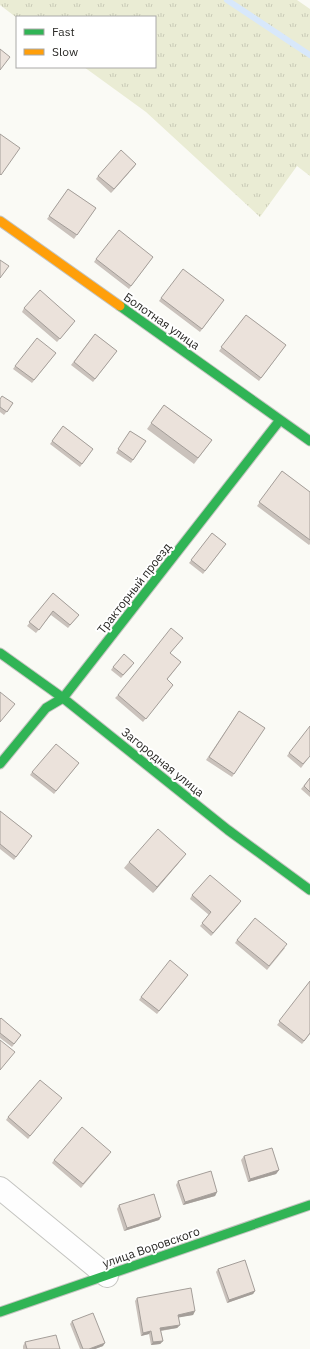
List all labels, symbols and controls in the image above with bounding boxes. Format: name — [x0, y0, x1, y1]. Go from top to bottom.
legend — [16, 16, 156, 68]
text: Fast — [52, 24, 75, 39]
text: Slow — [52, 44, 78, 59]
street label: Болотная улица — [121, 289, 203, 353]
street label: Тракторный проезд — [94, 539, 174, 637]
street label: Загородная улица — [119, 724, 208, 800]
street label: улица Воровского — [100, 1223, 202, 1271]

